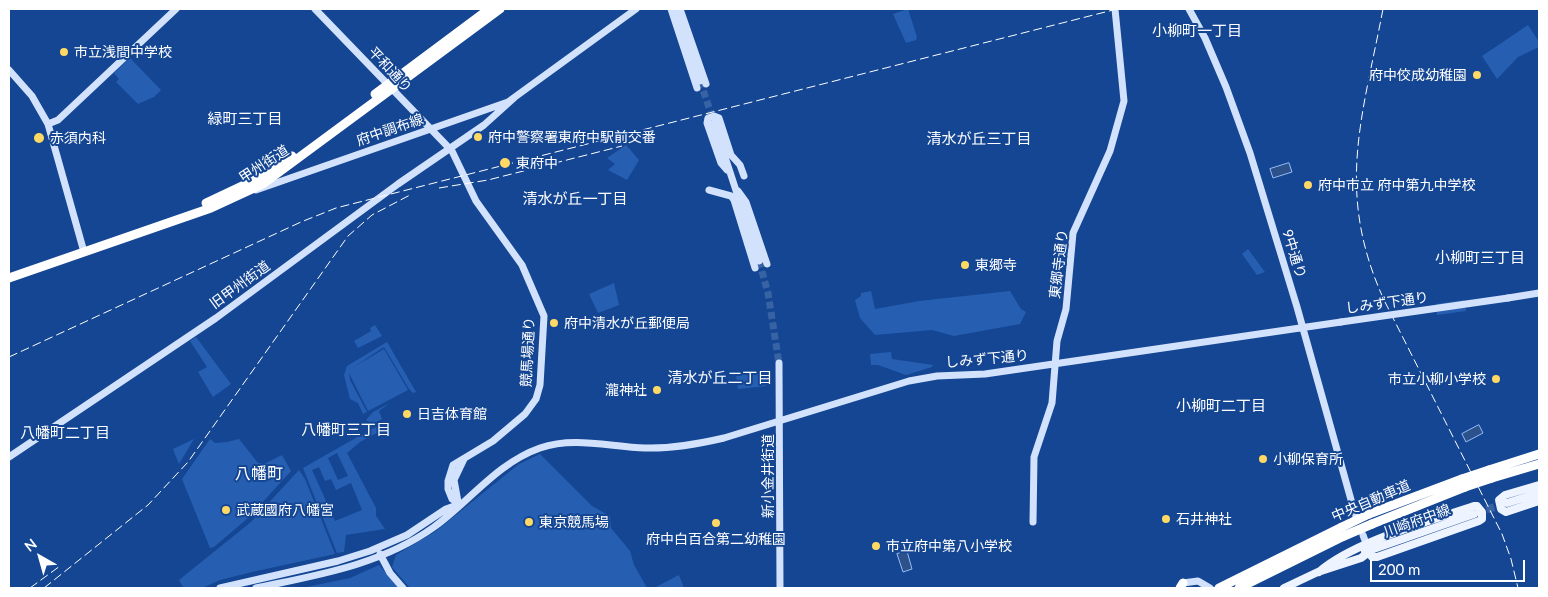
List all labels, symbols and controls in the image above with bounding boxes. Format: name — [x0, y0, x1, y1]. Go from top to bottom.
district label: 小柳町一丁目 — [1152, 22, 1242, 40]
place label: 市立浅間中学校 — [74, 44, 172, 60]
street label: 平和通り — [365, 44, 415, 96]
marker: 市立浅間中学校 — [58, 46, 70, 58]
place label: 府中佼成幼稚園 — [1369, 67, 1467, 83]
marker: 府中佼成幼稚園 — [1471, 69, 1483, 81]
district label: 緑町三丁目 — [208, 110, 282, 128]
street label: 府中調布線 — [354, 111, 426, 149]
place label: 府中警察署東府中駅前交番 — [488, 129, 656, 145]
place label: 赤須内科 — [50, 130, 106, 146]
district label: 清水が丘三丁目 — [927, 130, 1031, 148]
marker: 赤須内科 — [32, 131, 46, 145]
marker: 府中警察署東府中駅前交番 — [472, 131, 484, 143]
street label: 甲州街道 — [236, 142, 292, 186]
place label: 東府中 — [516, 155, 558, 171]
marker: 東府中 — [498, 156, 512, 170]
place label: 府中市立 府中第九中学校 — [1318, 177, 1476, 193]
marker: 府中市立 府中第九中学校 — [1302, 179, 1314, 191]
district label: 清水が丘一丁目 — [523, 190, 627, 208]
street label: 東郷寺通り — [1046, 228, 1072, 300]
street label: 9中通り — [1279, 228, 1309, 280]
district label: 小柳町三丁目 — [1435, 249, 1525, 267]
place label: 東郷寺 — [975, 257, 1017, 273]
street label: 旧甲州街道 — [207, 258, 273, 312]
marker: 東郷寺 — [959, 259, 971, 271]
street label: しみず下通り — [1344, 289, 1430, 317]
place label: 府中清水が丘郵便局 — [564, 315, 690, 331]
street label: 競馬場通り — [518, 317, 538, 387]
marker: 府中清水が丘郵便局 — [548, 317, 560, 329]
street label: しみず下通り — [944, 347, 1030, 371]
district label: 清水が丘二丁目 — [668, 369, 772, 387]
place label: 市立小柳小学校 — [1388, 371, 1486, 387]
marker: 市立小柳小学校 — [1490, 373, 1502, 385]
place label: 瀧神社 — [605, 382, 647, 398]
marker: 瀧神社 — [651, 384, 663, 396]
district label: 小柳町二丁目 — [1176, 397, 1266, 415]
place label: 日吉体育館 — [417, 406, 487, 422]
marker: 日吉体育館 — [401, 408, 413, 420]
district label: 八幡町三丁目 — [301, 421, 391, 439]
district label: 八幡町二丁目 — [20, 424, 110, 442]
street label: 新小金井街道 — [760, 434, 776, 518]
place label: 小柳保育所 — [1273, 451, 1343, 467]
marker: 小柳保育所 — [1257, 453, 1269, 465]
district label: 八幡町 — [235, 464, 283, 484]
street label: 中央自動車道 — [1329, 477, 1413, 525]
street label: 川崎府中線 — [1381, 501, 1453, 541]
place label: 武蔵國府八幡宮 — [236, 502, 334, 518]
marker: 武蔵國府八幡宮 — [220, 504, 232, 516]
place label: 石井神社 — [1176, 511, 1232, 527]
marker: 石井神社 — [1160, 513, 1172, 525]
place label: 東京競馬場 — [539, 514, 609, 530]
marker: 東京競馬場 — [523, 516, 535, 528]
marker: 府中白百合第二幼稚園 — [710, 517, 722, 529]
place label: 府中白百合第二幼稚園 — [646, 531, 786, 547]
north arrow — [15, 532, 65, 582]
text: N — [21, 535, 40, 555]
place label: 市立府中第八小学校 — [886, 538, 1012, 554]
marker: 市立府中第八小学校 — [870, 540, 882, 552]
scale bar — [1373, 550, 1528, 582]
text: 200 m — [1378, 560, 1420, 578]

